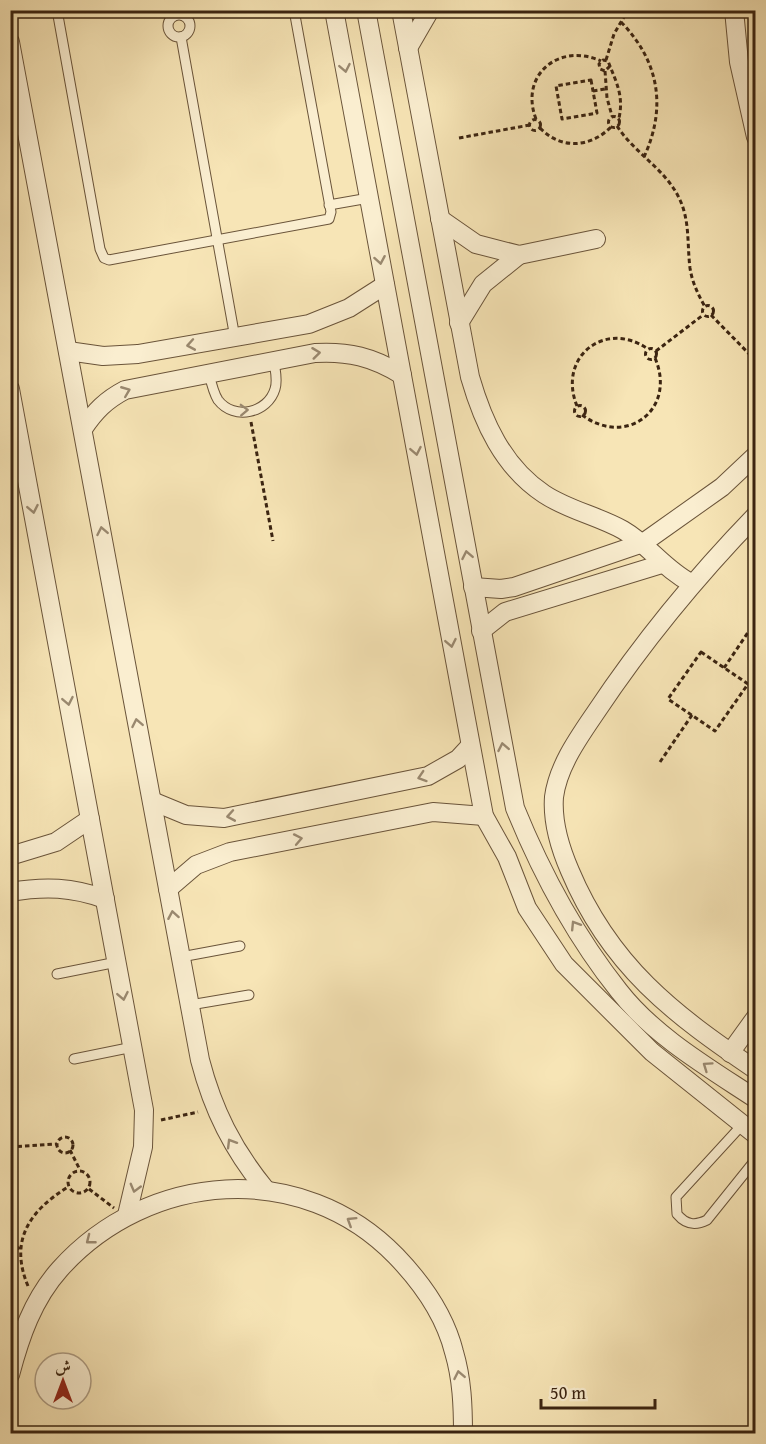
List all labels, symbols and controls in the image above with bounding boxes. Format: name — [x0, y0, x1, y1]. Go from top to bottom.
one-way arrow — [338, 63, 351, 73]
one-way arrow — [373, 254, 386, 264]
one-way arrow — [186, 338, 196, 351]
one-way arrow — [312, 348, 321, 360]
one-way arrow — [119, 386, 130, 398]
one-way arrow — [240, 404, 249, 417]
one-way arrow — [409, 446, 422, 456]
one-way arrow — [26, 504, 39, 514]
one-way arrow — [96, 526, 109, 536]
one-way arrow — [461, 550, 474, 560]
one-way arrow — [444, 638, 457, 648]
one-way arrow — [61, 695, 74, 705]
one-way arrow — [131, 718, 144, 728]
one-way arrow — [497, 742, 510, 752]
one-way arrow — [417, 770, 428, 783]
one-way arrow — [226, 809, 236, 822]
one-way arrow — [293, 833, 303, 846]
one-way arrow — [167, 910, 180, 920]
one-way arrow — [571, 921, 583, 931]
one-way arrow — [116, 990, 129, 1000]
one-way arrow — [703, 1063, 714, 1074]
one-way arrow — [227, 1139, 239, 1149]
one-way arrow — [129, 1183, 142, 1193]
one-way arrow — [347, 1216, 357, 1228]
one-way arrow — [86, 1233, 97, 1244]
north arrow — [33, 1351, 93, 1411]
text: ش — [55, 1354, 71, 1378]
one-way arrow — [453, 1371, 466, 1381]
scale bar — [541, 1372, 655, 1410]
text: 50 m — [550, 1379, 586, 1406]

